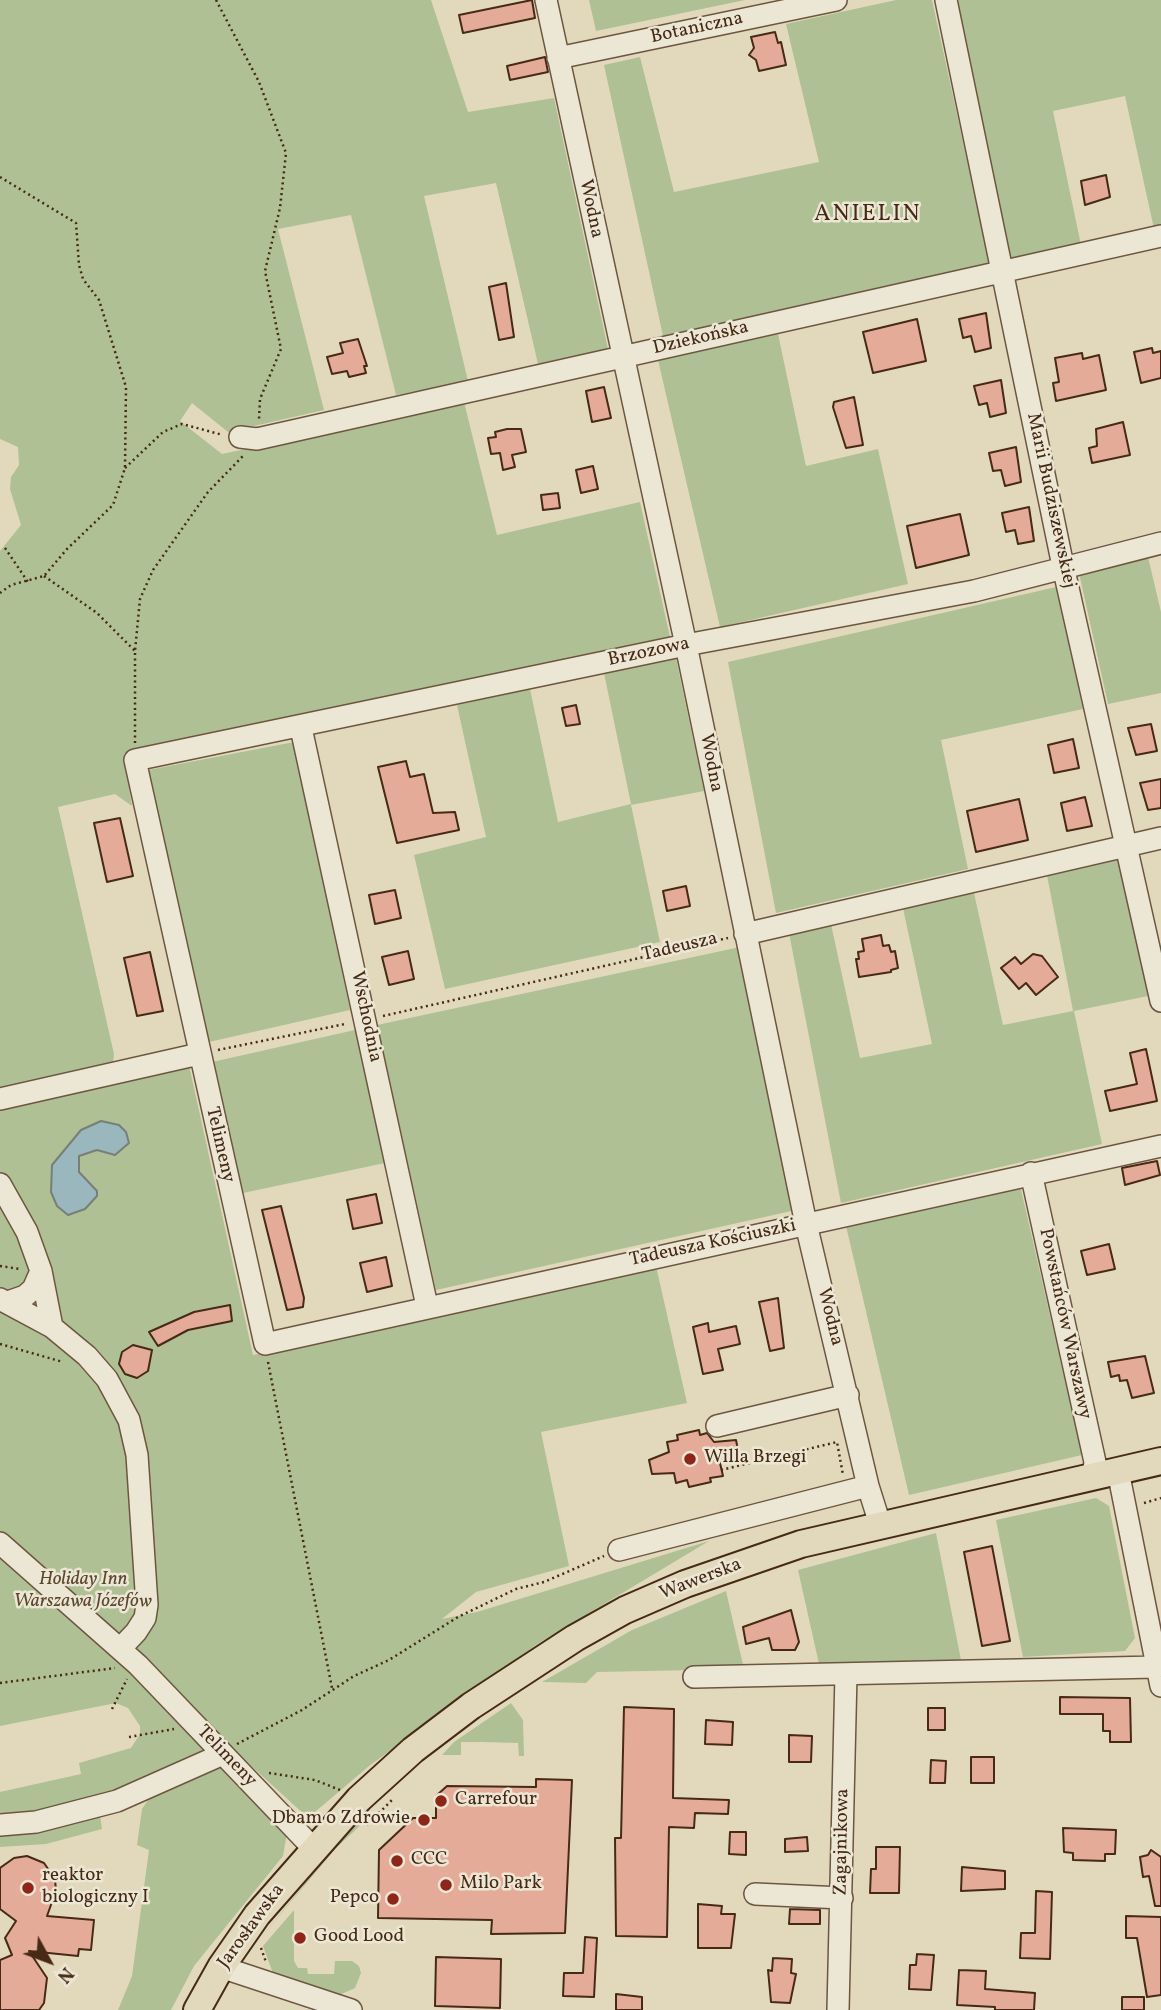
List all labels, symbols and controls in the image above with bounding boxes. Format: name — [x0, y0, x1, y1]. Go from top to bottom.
street label: Botaniczna — [649, 8, 745, 50]
street label: Wodna — [573, 178, 607, 240]
district label: ANIELIN — [815, 202, 921, 230]
street label: Dziekońska — [651, 317, 751, 361]
street label: Marii Budziszewskiej — [1020, 411, 1080, 591]
street label: Brzozowa — [606, 633, 692, 673]
street label: Wodna — [693, 732, 727, 794]
street label: Tadeusza — [640, 928, 720, 968]
street label: Wschodnia — [344, 969, 386, 1065]
street label: Telimeny — [199, 1105, 239, 1185]
street label: Tadeusza Kościuszki — [628, 1215, 798, 1273]
street label: Powstańców Warszawy — [1033, 1227, 1095, 1421]
street label: Wodna — [811, 1286, 847, 1348]
place label: Willa Brzegi — [704, 1448, 807, 1470]
marker: Willa Brzegi — [682, 1451, 698, 1467]
street label: Wawerska — [657, 1554, 745, 1606]
park label: Holiday Inn Warszawa Józefów — [14, 1570, 152, 1614]
street label: Telimeny — [191, 1721, 261, 1793]
street label: Zagajnikowa — [831, 1788, 855, 1896]
place label: Carrefour — [455, 1790, 537, 1812]
marker: Carrefour — [433, 1793, 449, 1809]
place label: Dbam o Zdrowie — [272, 1809, 410, 1831]
marker: Dbam o Zdrowie — [416, 1812, 432, 1828]
place label: CCC — [411, 1850, 447, 1872]
marker: CCC — [389, 1853, 405, 1869]
place label: reaktor biologiczny I — [42, 1866, 149, 1910]
place label: Milo Park — [460, 1874, 542, 1896]
marker: Milo Park — [438, 1877, 454, 1893]
marker: reaktor biologiczny I — [20, 1880, 36, 1896]
street label: Jarosławska — [214, 1880, 290, 1974]
place label: Pepco — [330, 1888, 379, 1910]
marker: Pepco — [385, 1891, 401, 1907]
north arrow — [14, 1926, 84, 1996]
place label: Good Lood — [314, 1927, 404, 1949]
marker: Good Lood — [292, 1930, 308, 1946]
text: N — [51, 1961, 79, 1989]

